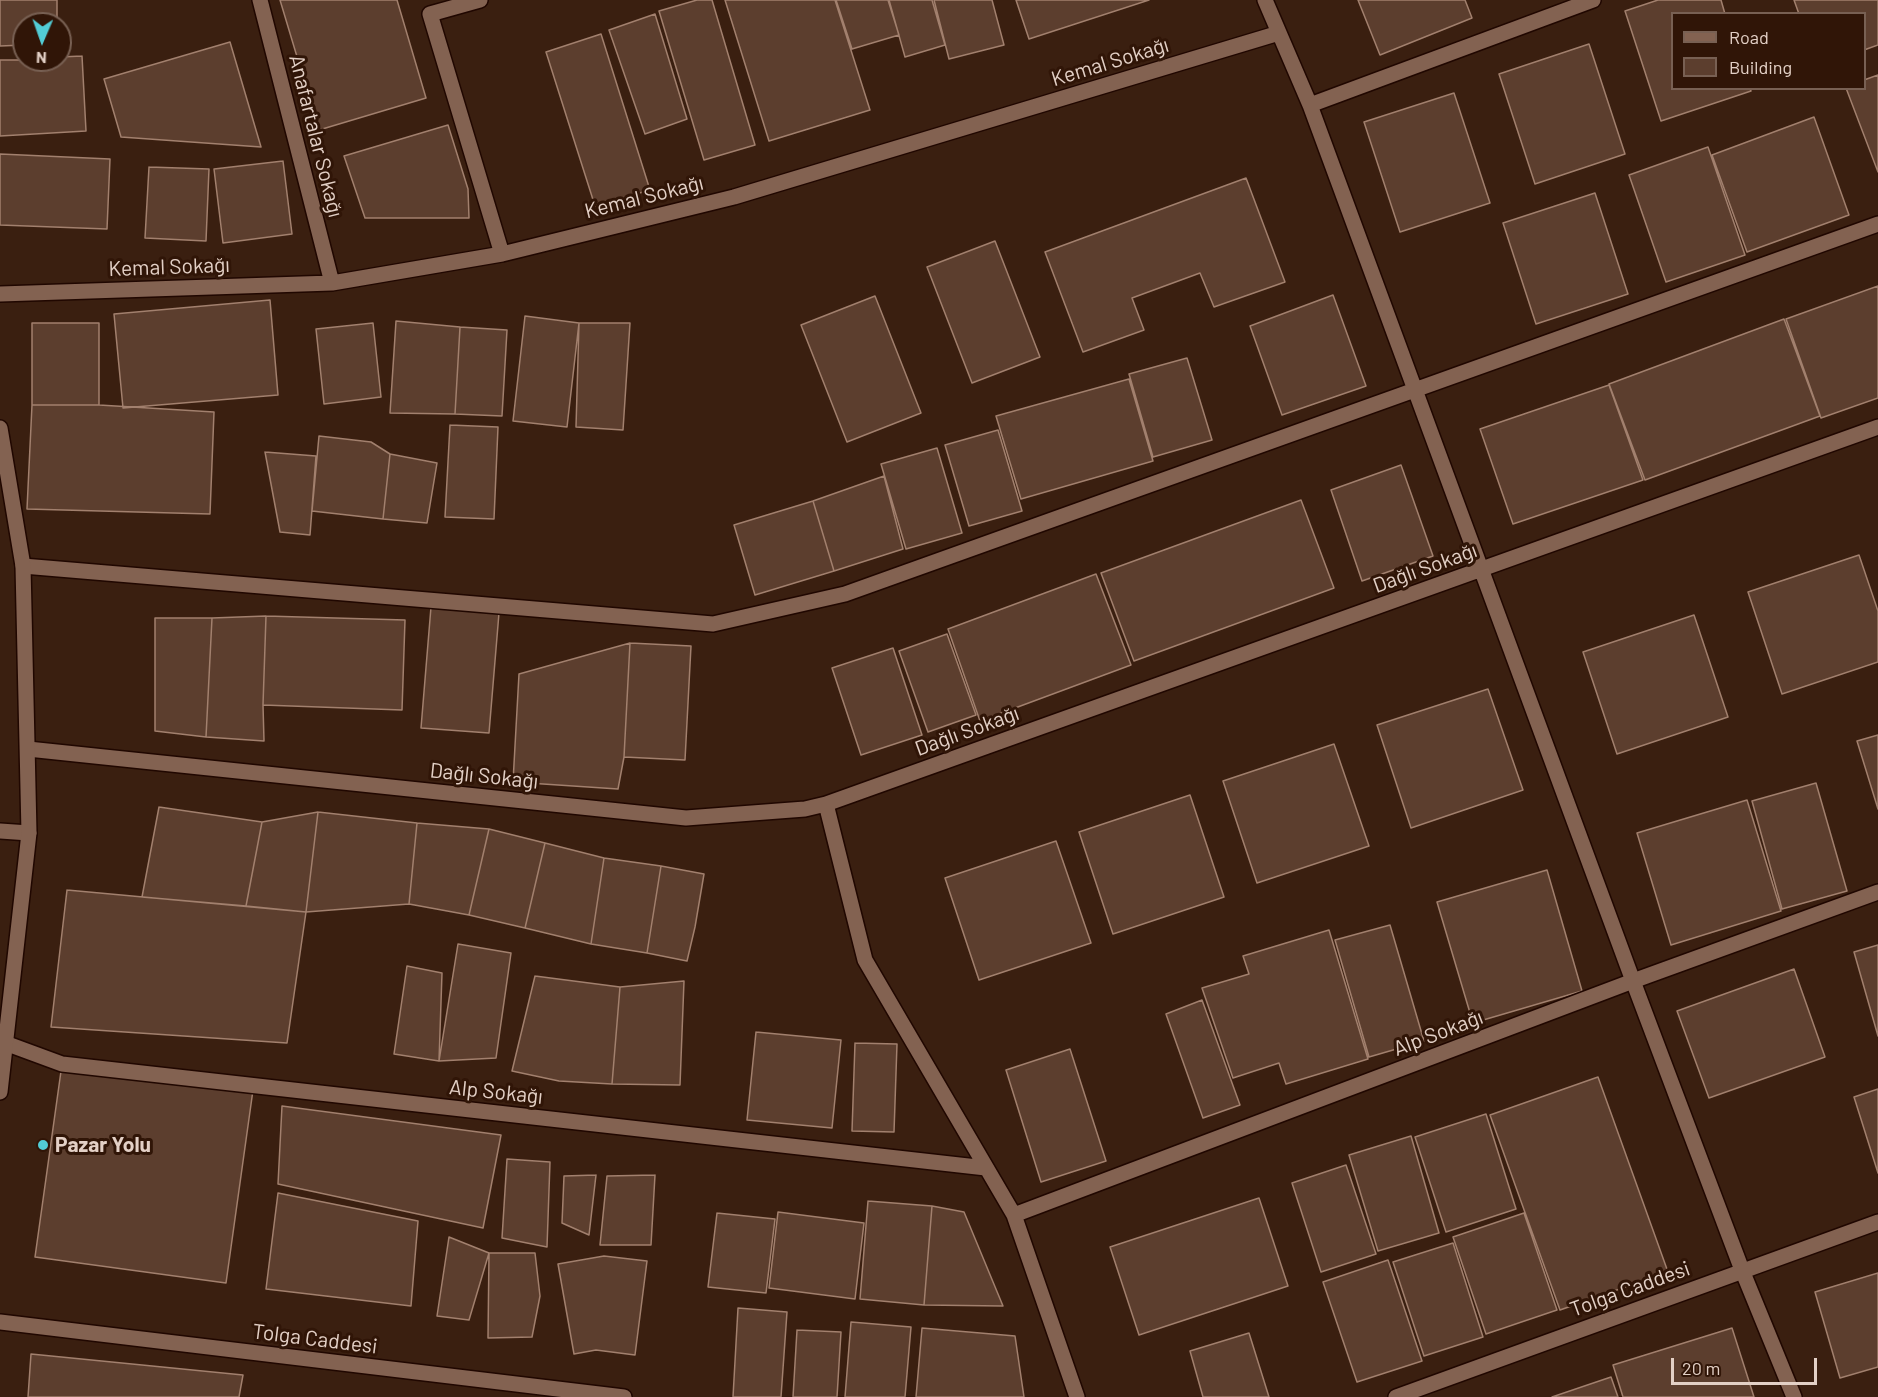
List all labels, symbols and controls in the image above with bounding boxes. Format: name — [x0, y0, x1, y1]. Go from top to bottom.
north arrow — [12, 12, 72, 72]
legend — [1671, 12, 1866, 90]
text: Road — [1729, 26, 1769, 48]
street label: Kemal Sokağı — [1048, 32, 1172, 92]
text: N — [36, 49, 47, 68]
street label: Anafartalar Sokağı — [284, 52, 348, 220]
text: Building — [1729, 56, 1792, 78]
street label: Kemal Sokağı — [582, 170, 706, 224]
street label: Kemal Sokağı — [108, 252, 230, 282]
street label: Dağlı Sokağı — [1370, 538, 1480, 598]
street label: Dağlı Sokağı — [912, 701, 1022, 761]
street label: Dağlı Sokağı — [429, 758, 539, 794]
street label: Alp Sokağı — [1390, 1004, 1486, 1062]
street label: Alp Sokağı — [448, 1075, 544, 1109]
place label: Pazar Yolu — [55, 1132, 151, 1158]
marker: Pazar Yolu — [36, 1138, 50, 1152]
street label: Tolga Caddesi — [1567, 1256, 1693, 1322]
street label: Tolga Caddesi — [251, 1319, 379, 1359]
scale bar — [1674, 1346, 1820, 1384]
text: 20 m — [1682, 1357, 1720, 1379]

